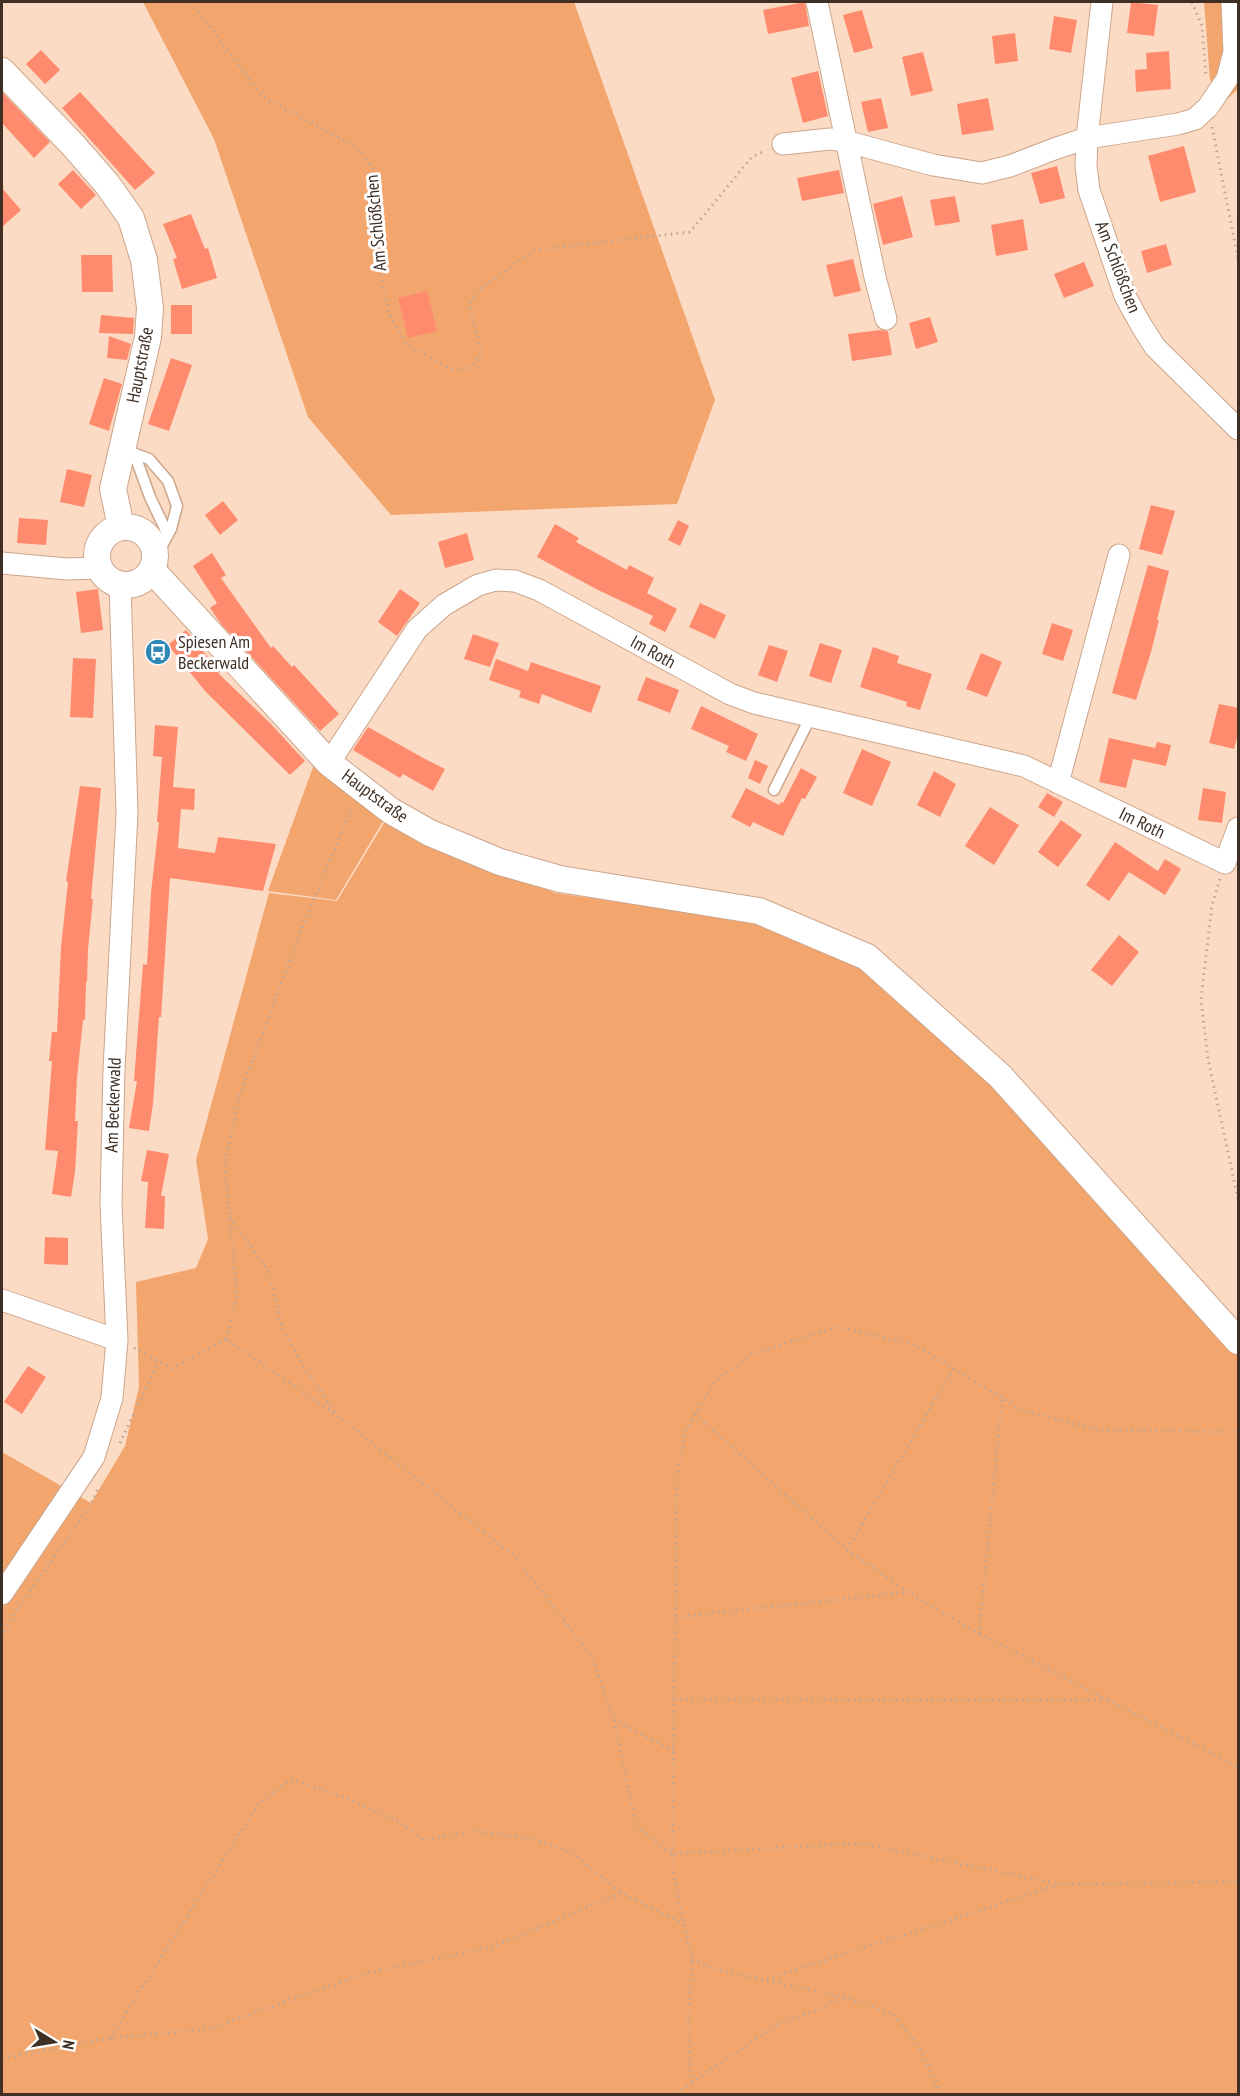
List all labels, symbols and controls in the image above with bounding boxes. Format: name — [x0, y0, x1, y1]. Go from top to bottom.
street label: Am Schlößchen — [360, 174, 391, 272]
street label: Am Schlößchen — [1090, 218, 1146, 316]
street label: Hauptstraße — [121, 325, 158, 405]
place label: Spiesen Am Beckerwald — [178, 630, 250, 674]
street label: Im Roth — [627, 630, 680, 673]
bus stop icon: Spiesen Am Beckerwald — [143, 637, 173, 667]
street label: Hauptstraße — [337, 764, 413, 827]
street label: Im Roth — [1115, 802, 1169, 843]
street label: Am Beckerwald — [99, 1057, 126, 1153]
north arrow — [24, 2012, 84, 2072]
text: N — [58, 2039, 79, 2051]

